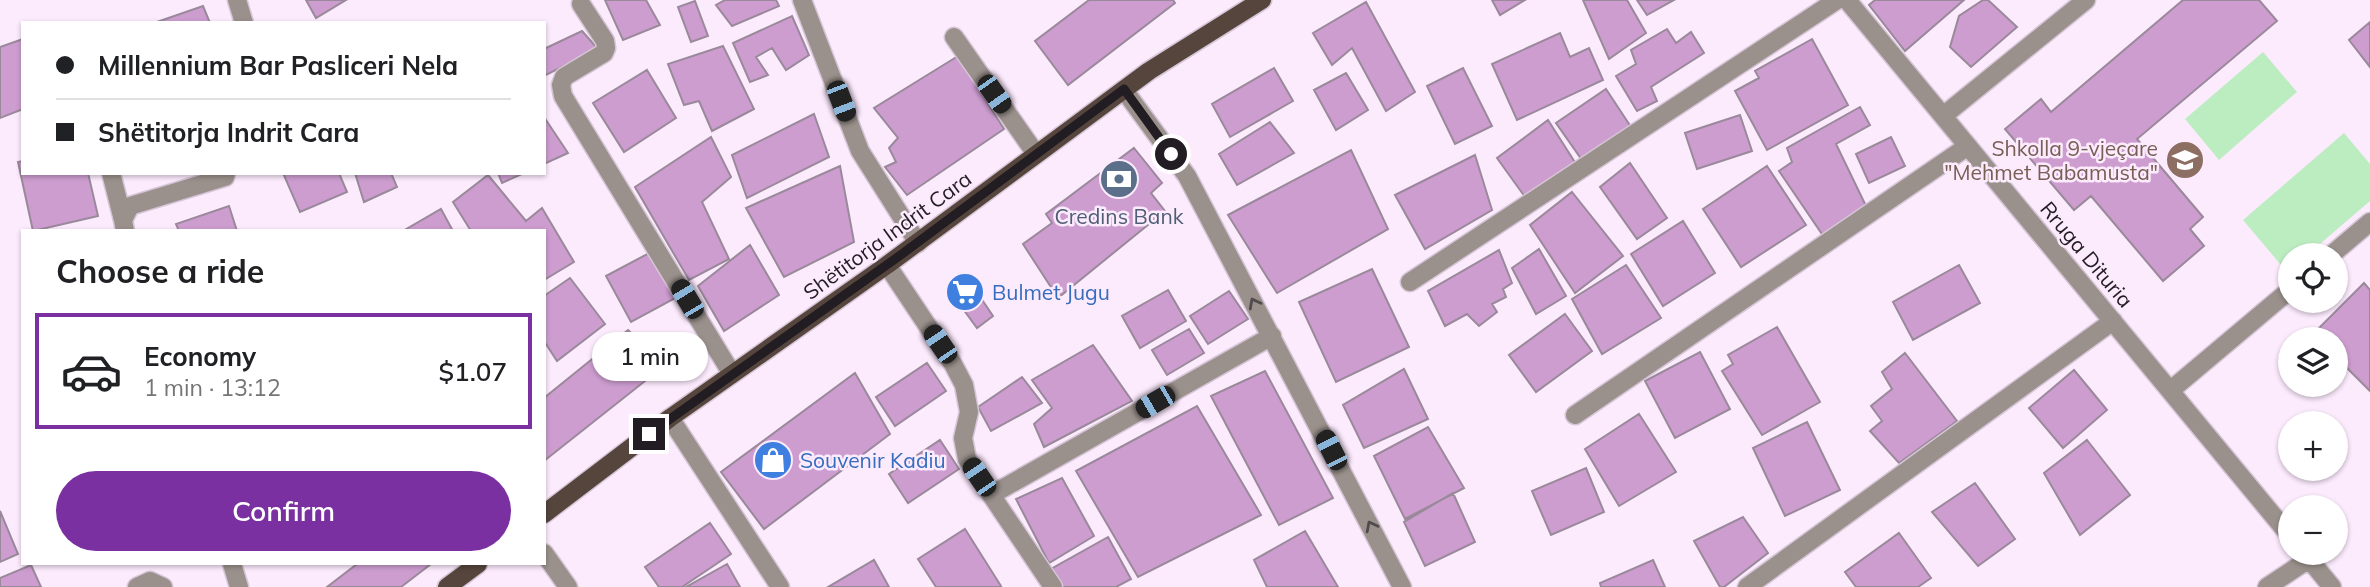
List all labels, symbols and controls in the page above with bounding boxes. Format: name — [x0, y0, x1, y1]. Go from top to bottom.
text: Millennium Bar Pasliceri Nela — [98, 49, 458, 82]
car — [974, 71, 1015, 117]
car — [824, 78, 859, 124]
text: Shëtitorja Indrit Cara — [98, 116, 359, 149]
place label: Shkolla 9-vjeçare "Mehmet Babamusta" — [1944, 135, 2158, 185]
route start — [1155, 138, 1187, 170]
school or university icon: Shkolla 9-vjeçare "Mehmet Babamusta" — [2164, 139, 2206, 181]
bank icon: Credins Bank — [1098, 158, 1140, 200]
street label: Shëtitorja Indrit Cara — [798, 165, 976, 305]
street label: Rruga Dituria — [2035, 196, 2139, 312]
place label: Credins Bank — [1054, 203, 1184, 229]
map controls — [2278, 243, 2348, 565]
button: locate — [2278, 243, 2348, 313]
text: Choose a ride — [56, 251, 264, 291]
supermarket icon: Bulmet Jugu — [944, 271, 986, 313]
car — [668, 276, 707, 322]
place label: Bulmet Jugu — [992, 279, 1110, 305]
one-way arrow — [1249, 298, 1263, 310]
car — [920, 321, 961, 367]
button: layers — [2278, 327, 2348, 397]
callout: 1 min — [591, 332, 707, 382]
icon: car — [60, 340, 123, 403]
text: Economy — [144, 340, 256, 373]
text: 1 min — [620, 342, 680, 371]
text: $1.07 — [438, 355, 507, 388]
text: 1 min · 13:12 — [144, 373, 281, 402]
car — [1132, 382, 1179, 422]
button: + — [2278, 411, 2348, 481]
route end — [633, 418, 665, 450]
car — [1313, 427, 1350, 473]
shop icon: Souvenir Kadiu — [752, 439, 794, 481]
place label: Souvenir Kadiu — [800, 447, 946, 473]
car — [959, 454, 1000, 500]
button: Confirm — [56, 471, 511, 551]
button: − — [2278, 495, 2348, 565]
one-way arrow — [1365, 521, 1379, 533]

